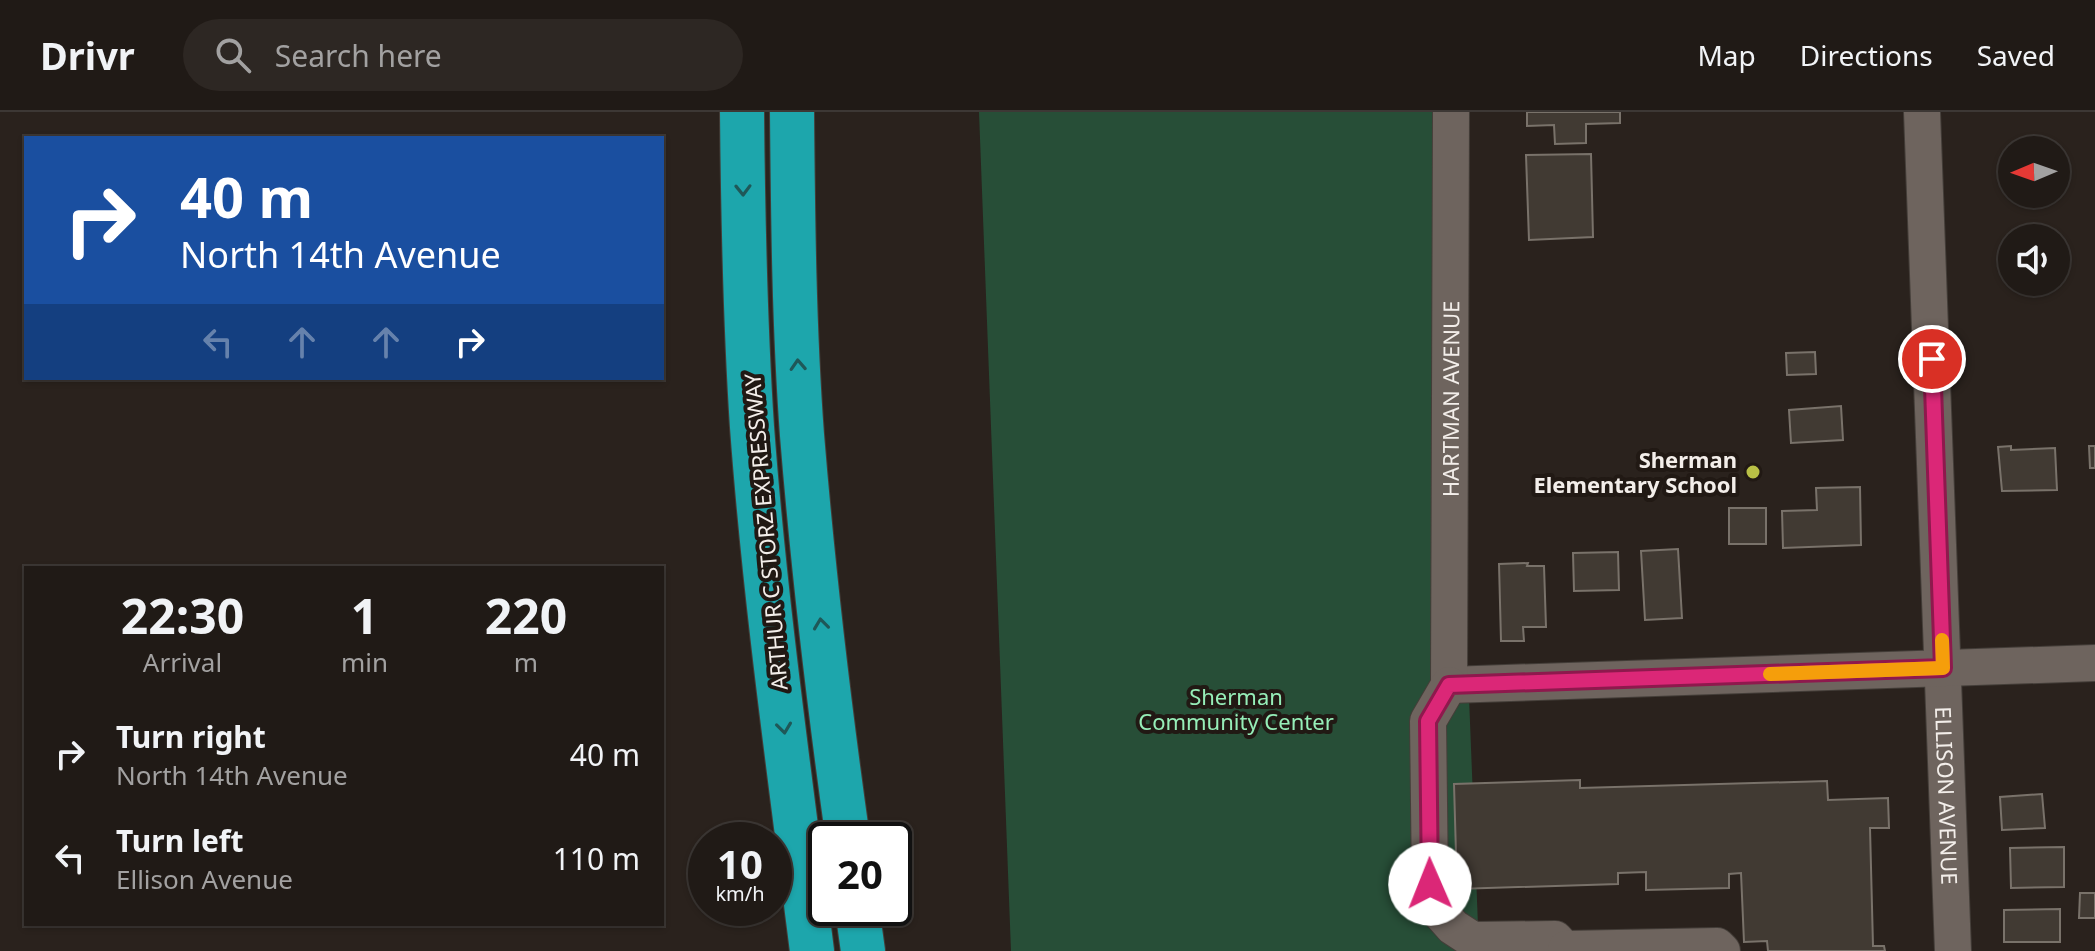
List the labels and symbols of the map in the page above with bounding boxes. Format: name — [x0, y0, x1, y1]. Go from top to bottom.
north arrow — [1998, 136, 2070, 208]
one-way arrow — [734, 184, 752, 197]
street label: HARTMAN AVENUE — [1435, 301, 1465, 497]
pin — [1898, 325, 1966, 393]
one-way arrow — [790, 358, 807, 371]
street label: ARTHUR C STORZ EXPRESSWAY — [736, 372, 794, 692]
place label: Sherman Elementary School — [1533, 444, 1737, 499]
marker: Sherman Elementary School — [1744, 463, 1762, 481]
one-way arrow — [813, 617, 830, 631]
park label: Sherman Community Center — [1138, 681, 1334, 736]
street label: ELLISON AVENUE — [1929, 706, 1966, 885]
one-way arrow — [775, 721, 792, 735]
speed limit sign: 20 — [808, 822, 912, 926]
position arrow — [1388, 842, 1472, 926]

